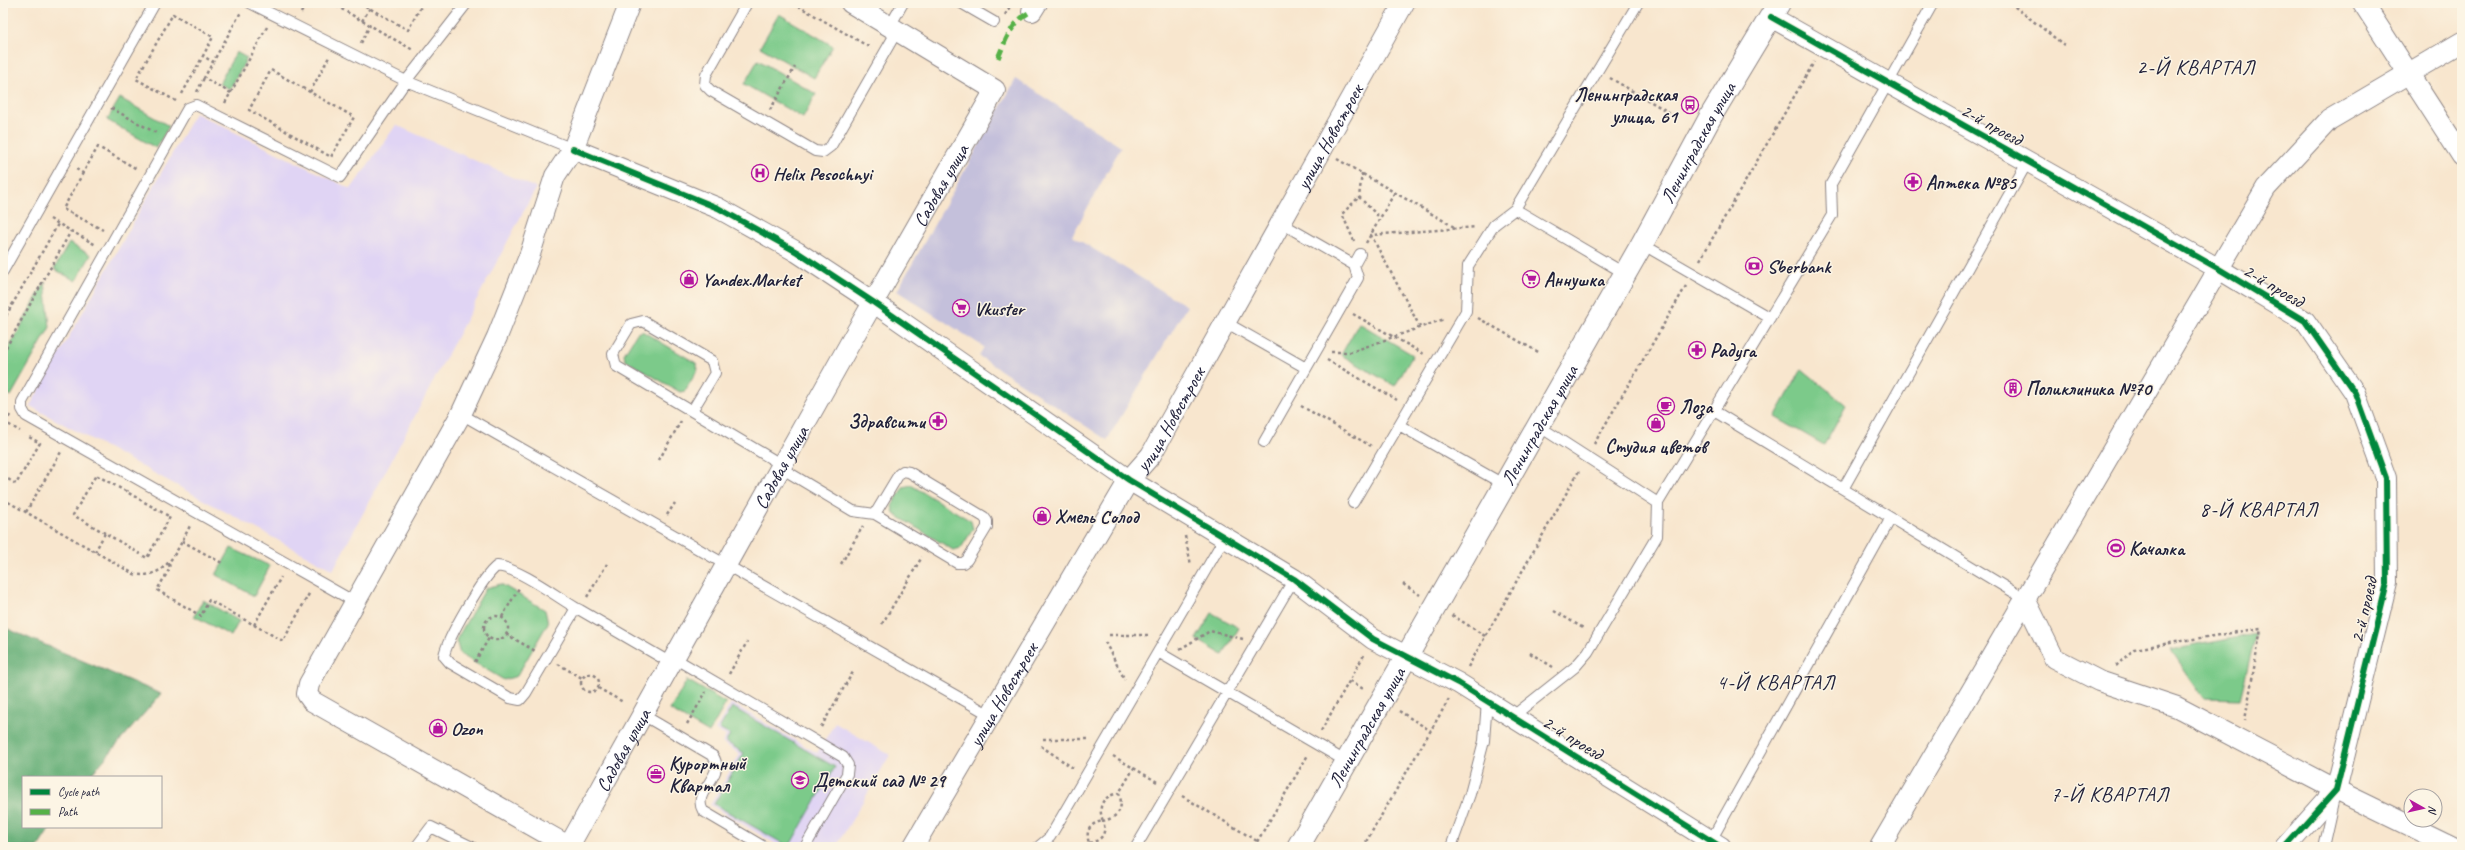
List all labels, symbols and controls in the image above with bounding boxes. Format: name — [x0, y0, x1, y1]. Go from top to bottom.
district label: 2-Й КВАРТАЛ — [2137, 54, 2257, 80]
street label: Ленинградская улица — [1655, 77, 1742, 207]
street label: улица Новостроек — [1291, 79, 1370, 195]
place label: Ленинградская улица, 61 — [1574, 83, 1679, 129]
bus stop icon: Ленинградская улица, 61 — [1680, 95, 1700, 115]
street label: 2-й проезд — [1956, 98, 2029, 153]
street label: Садовая улица — [908, 139, 975, 231]
place label: Helix Pesochnyi — [773, 162, 874, 186]
hospital icon: Helix Pesochnyi — [750, 163, 770, 183]
place label: Аптека №85 — [1926, 171, 2018, 195]
pharmacy icon: Аптека №85 — [1903, 172, 1923, 192]
place label: Sberbank — [1767, 255, 1832, 279]
bank icon: Sberbank — [1744, 256, 1764, 276]
street label: 2-й проезд — [2239, 258, 2310, 315]
place label: Yandex.Market — [702, 268, 803, 292]
place label: Аннушка — [1544, 268, 1606, 292]
shop icon: Yandex.Market — [679, 269, 699, 289]
supermarket icon: Аннушка — [1521, 269, 1541, 289]
place label: Vkuster — [974, 297, 1026, 321]
supermarket icon: Vkuster — [951, 298, 971, 318]
place label: Радуга — [1710, 339, 1758, 363]
pharmacy icon: Радуга — [1687, 340, 1707, 360]
street label: Ленинградская улица — [1496, 360, 1584, 490]
street label: улица Новостроек — [1131, 361, 1212, 477]
place label: Поликлиника №70 — [2026, 377, 2153, 401]
building icon: Поликлиника №70 — [2003, 378, 2023, 398]
place label: Лоза — [1679, 395, 1714, 420]
cafe icon: Лоза — [1656, 396, 1676, 416]
place label: Здравсити — [848, 410, 927, 434]
pharmacy icon: Здравсити — [928, 411, 948, 431]
shop icon: Студия цветов — [1646, 413, 1666, 433]
street label: Садовая улица — [749, 420, 815, 513]
place label: Студия цветов — [1605, 435, 1710, 459]
district label: 8-Й КВАРТАЛ — [2200, 496, 2320, 522]
place label: Хмель Солод — [1055, 505, 1141, 529]
shop icon: Хмель Солод — [1032, 506, 1052, 526]
place label: Качалка — [2129, 537, 2186, 561]
sports icon: Качалка — [2106, 538, 2126, 558]
street label: 2-й проезд — [2345, 573, 2384, 645]
street label: улица Новостроек — [963, 637, 1045, 752]
street label: Ленинградская улица — [1323, 662, 1412, 792]
district label: 4-Й КВАРТАЛ — [1717, 669, 1837, 695]
street label: Садовая улица — [591, 703, 657, 796]
street label: 2-й проезд — [1538, 710, 1609, 767]
place label: Ozon — [451, 717, 483, 741]
shop icon: Ozon — [428, 718, 448, 738]
place label: Курортный Квартал — [669, 752, 748, 798]
office icon: Курортный Квартал — [646, 764, 666, 784]
place label: Детский сад № 29 — [813, 769, 948, 793]
school or university icon: Детский сад № 29 — [790, 770, 810, 790]
legend — [22, 776, 162, 828]
district label: 7-Й КВАРТАЛ — [2051, 781, 2171, 807]
text: Cycle path — [58, 784, 100, 800]
north arrow — [2403, 788, 2443, 828]
text: Path — [58, 804, 78, 820]
text: N — [2425, 805, 2440, 816]

